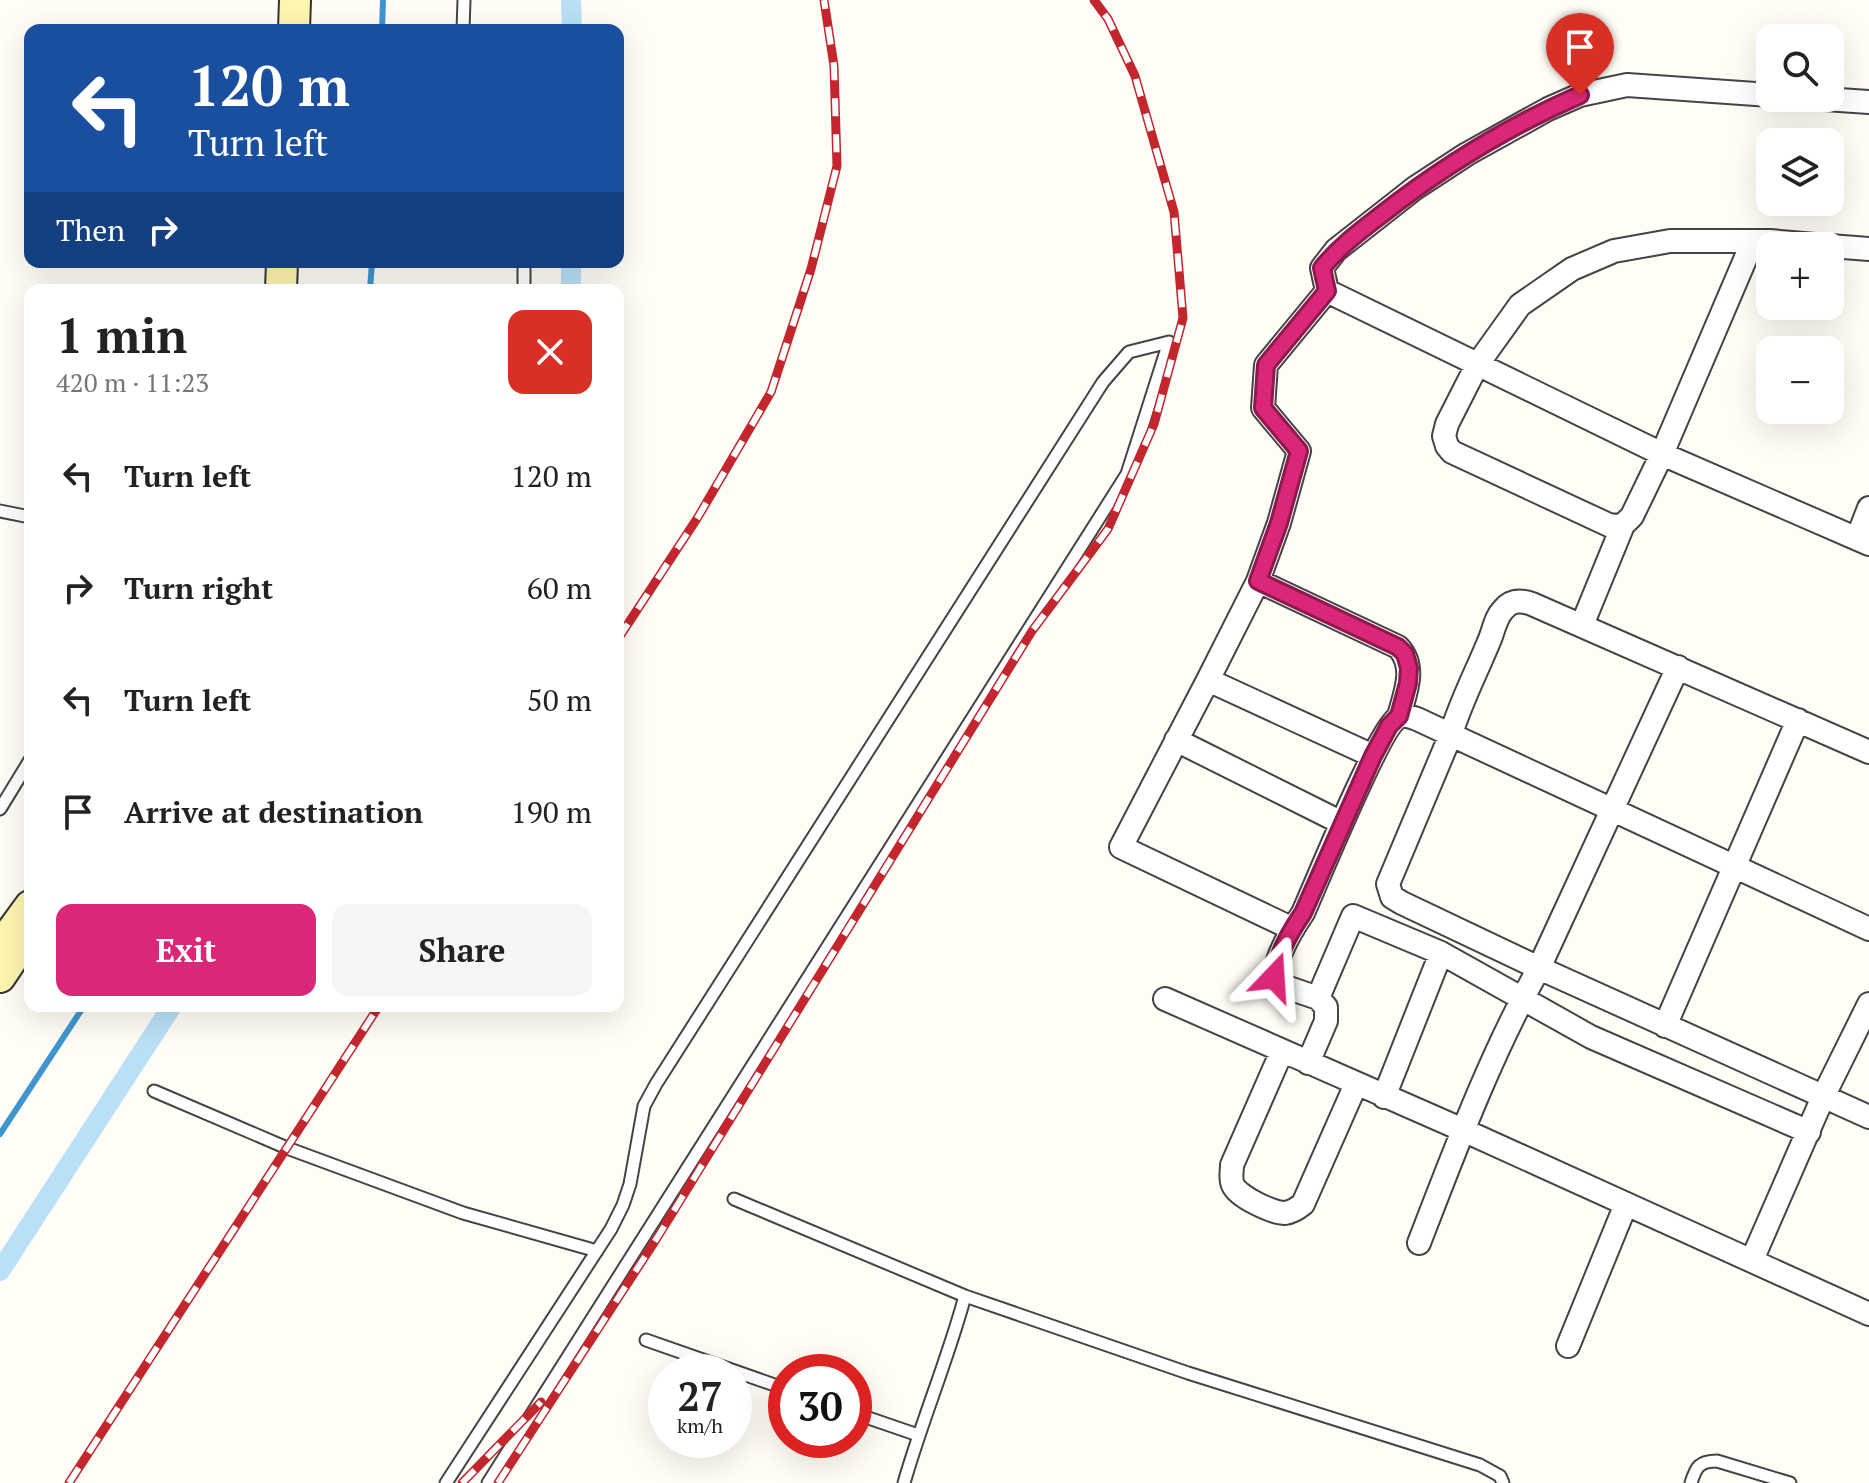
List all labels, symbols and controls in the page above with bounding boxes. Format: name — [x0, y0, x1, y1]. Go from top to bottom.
pin — [1546, 13, 1614, 95]
map controls — [1756, 24, 1844, 424]
button: search — [1756, 24, 1844, 112]
icon: arrive — [1558, 25, 1602, 69]
text: 120 m — [188, 48, 350, 122]
icon: left — [56, 56, 160, 160]
text: Turn left — [188, 119, 328, 166]
button: layers — [1756, 128, 1844, 216]
icon: right — [141, 208, 185, 252]
text: Then — [56, 210, 125, 250]
button: + — [1756, 232, 1844, 320]
text: 1 min — [56, 303, 187, 367]
button: close — [508, 310, 592, 394]
button: − — [1756, 336, 1844, 424]
text: 420 m · 11:23 — [56, 365, 209, 399]
icon: left — [56, 454, 100, 498]
text: Turn left — [124, 456, 251, 496]
text: 120 m — [511, 456, 592, 496]
icon: right — [56, 566, 100, 610]
text: Turn right — [124, 568, 273, 608]
text: 60 m — [527, 568, 592, 608]
icon: left — [56, 678, 100, 722]
text: Turn left — [124, 680, 251, 720]
text: 50 m — [527, 680, 592, 720]
icon: arrive — [56, 790, 100, 834]
text: Arrive at destination — [124, 792, 423, 832]
text: 190 m — [511, 792, 592, 832]
button: Exit — [56, 904, 316, 996]
button: Share — [332, 904, 592, 996]
position arrow — [1232, 935, 1316, 1019]
speed limit sign: 30 — [768, 1354, 872, 1458]
text: 27 — [677, 1369, 723, 1422]
text: km/h — [677, 1412, 723, 1439]

